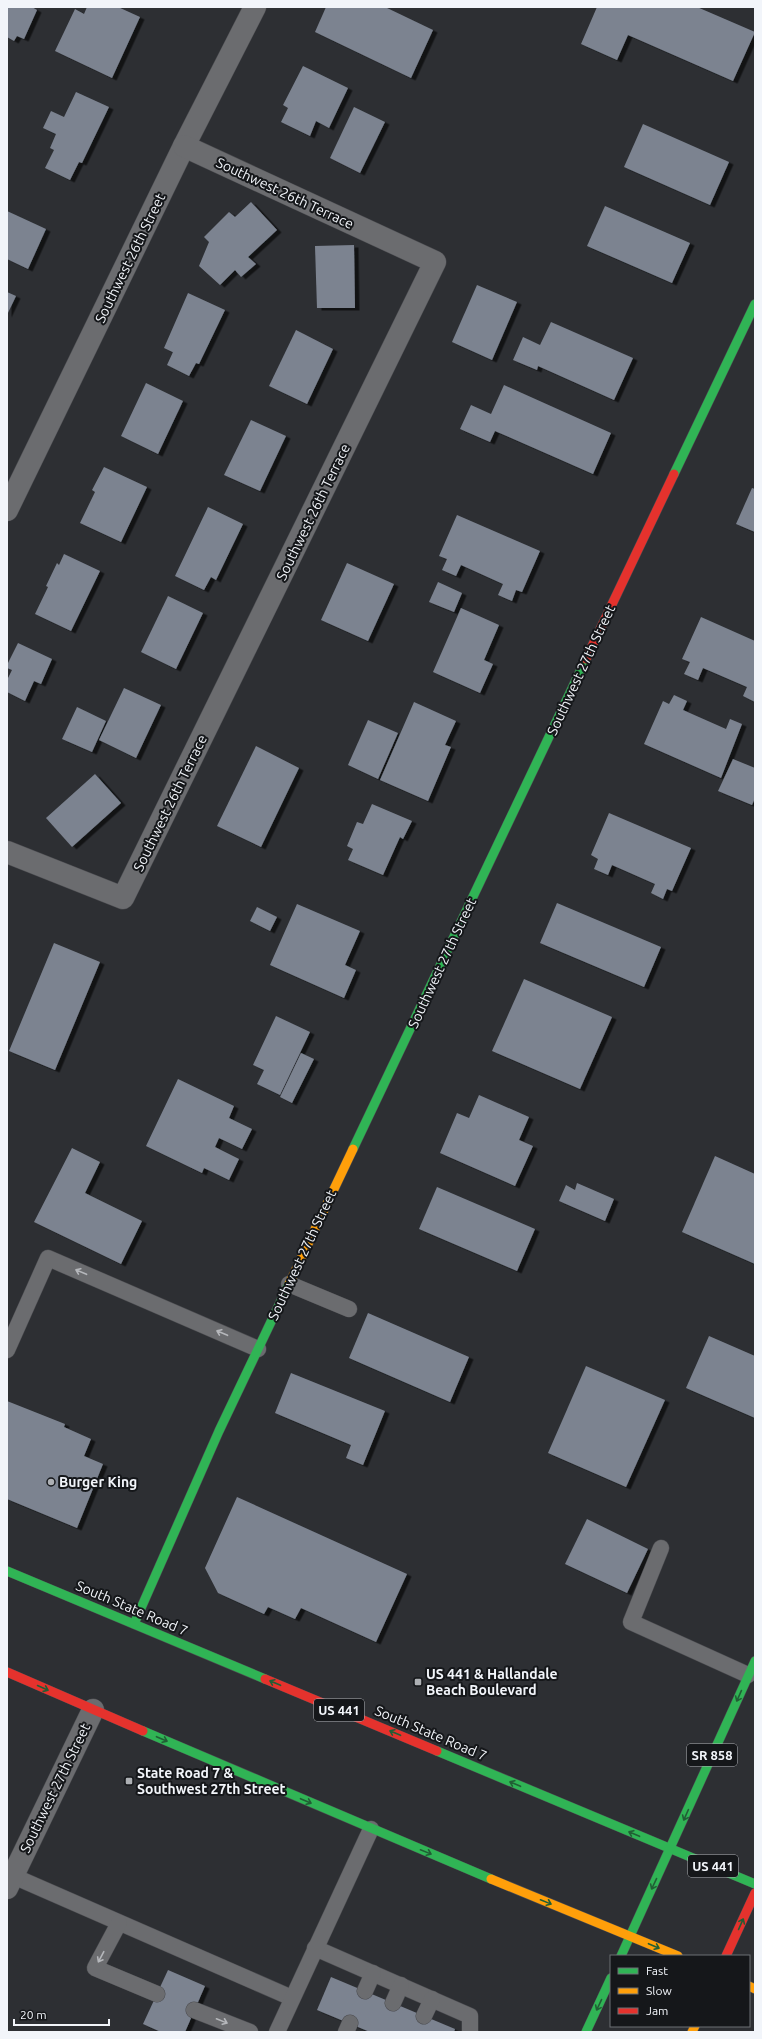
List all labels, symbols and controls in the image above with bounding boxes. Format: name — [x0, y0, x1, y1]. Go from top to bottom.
street label: Southwest 26th Terrace — [214, 154, 356, 232]
street label: Southwest 26th Street — [92, 190, 169, 325]
street label: Southwest 26th Terrace — [273, 441, 353, 583]
street label: Southwest 27th Street — [544, 602, 618, 738]
street label: Southwest 26th Terrace — [130, 732, 210, 874]
street label: Southwest 27th Street — [405, 895, 479, 1031]
street label: Southwest 27th Street — [265, 1187, 339, 1323]
one-way arrow — [76, 1268, 88, 1276]
one-way arrow — [217, 1329, 229, 1336]
place label: Burger King — [59, 1474, 137, 1490]
marker: Burger King — [46, 1477, 56, 1487]
street label: South State Road 7 — [74, 1577, 190, 1639]
place label: US 441 & Hallandale Beach Boulevard — [426, 1666, 558, 1698]
marker: US 441 & Hallandale Beach Boulevard — [413, 1677, 423, 1687]
one-way arrow — [269, 1679, 281, 1686]
one-way arrow — [36, 1685, 48, 1692]
one-way arrow — [735, 1690, 742, 1702]
road number: US 441 — [314, 1699, 364, 1721]
street label: South State Road 7 — [373, 1702, 489, 1764]
street label: Southwest 27th Street — [17, 1720, 94, 1855]
one-way arrow — [389, 1729, 401, 1737]
one-way arrow — [156, 1736, 168, 1744]
road number: SR 858 — [687, 1744, 737, 1766]
place label: State Road 7 & Southwest 27th Street — [137, 1765, 286, 1797]
marker: State Road 7 & Southwest 27th Street — [124, 1776, 134, 1786]
one-way arrow — [509, 1779, 521, 1787]
one-way arrow — [300, 1798, 312, 1806]
one-way arrow — [682, 1809, 689, 1821]
one-way arrow — [629, 1830, 641, 1837]
one-way arrow — [420, 1849, 432, 1856]
road number: US 441 — [688, 1855, 738, 1877]
one-way arrow — [650, 1878, 657, 1890]
one-way arrow — [540, 1898, 552, 1906]
one-way arrow — [738, 1919, 745, 1931]
one-way arrow — [648, 1943, 660, 1950]
one-way arrow — [96, 1951, 104, 1963]
legend — [610, 1955, 750, 2027]
text: Fast — [646, 1964, 668, 1977]
text: Slow — [646, 1984, 672, 1997]
one-way arrow — [595, 1999, 602, 2011]
scale bar — [14, 2001, 109, 2027]
text: Jam — [646, 2004, 668, 2017]
text: 20 m — [20, 2008, 47, 2021]
one-way arrow — [216, 2017, 228, 2025]

